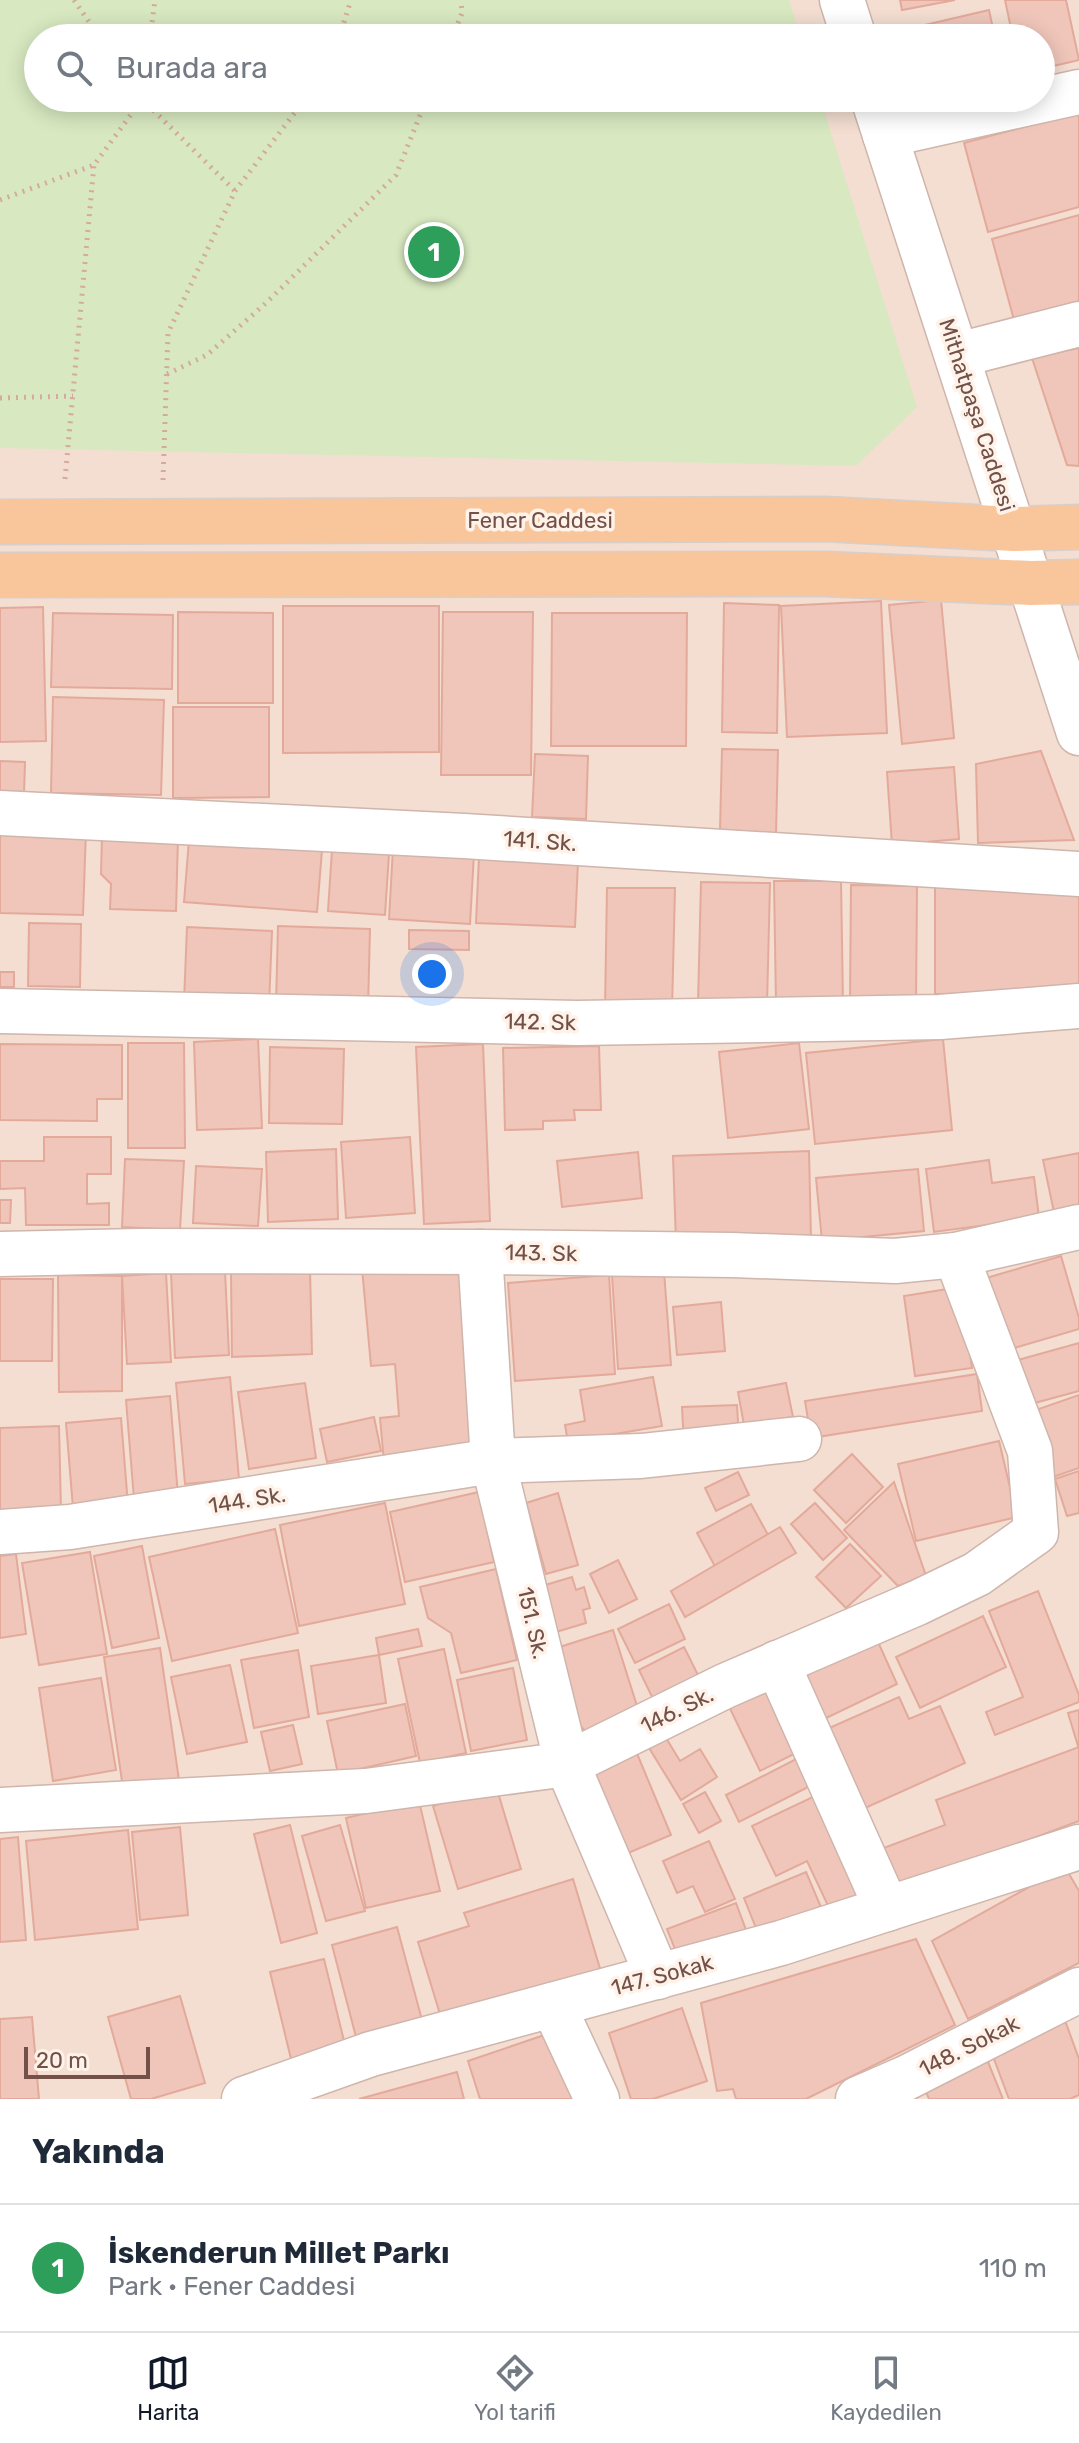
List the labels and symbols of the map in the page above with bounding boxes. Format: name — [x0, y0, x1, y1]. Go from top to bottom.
pin: 1 — [408, 222, 460, 282]
street label: Mithatpaşa Caddesi — [933, 315, 1021, 515]
street label: Fener Caddesi — [467, 507, 613, 534]
street label: 141. Sk. — [502, 825, 578, 857]
your location — [412, 954, 452, 994]
street label: 142. Sk — [504, 1008, 577, 1036]
street label: 143. Sk — [505, 1239, 578, 1267]
street label: 144. Sk. — [206, 1481, 288, 1519]
street label: 151. Sk. — [512, 1584, 554, 1662]
street label: 146. Sk. — [636, 1681, 718, 1739]
street label: 147. Sokak — [608, 1948, 717, 2002]
street label: 148. Sokak — [914, 2009, 1024, 2083]
scale bar — [24, 2043, 150, 2079]

